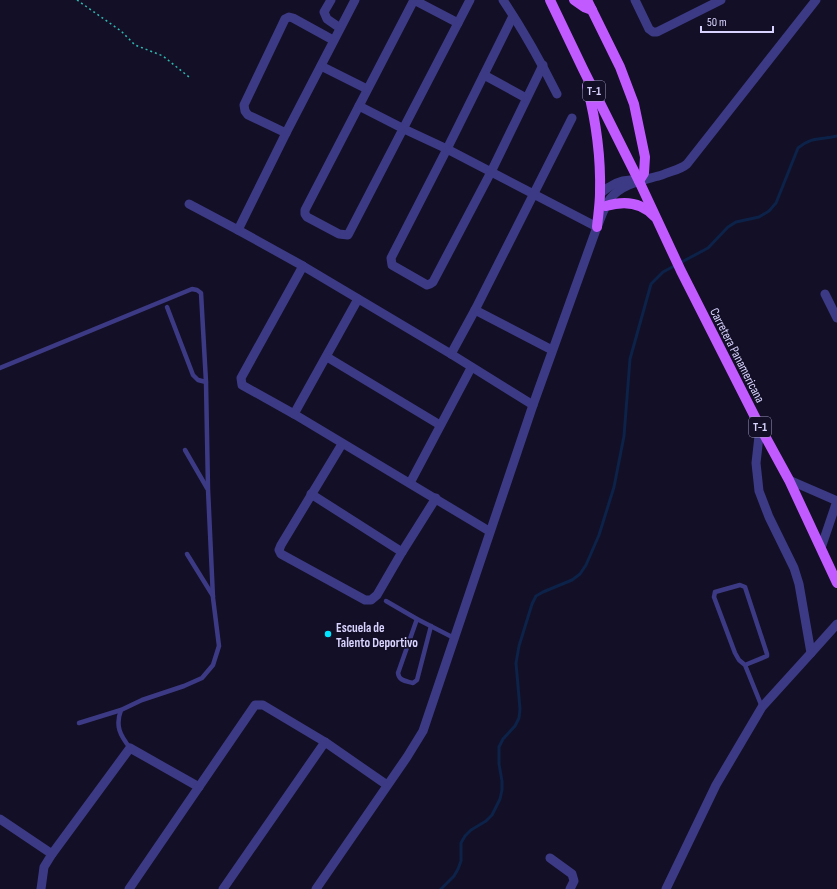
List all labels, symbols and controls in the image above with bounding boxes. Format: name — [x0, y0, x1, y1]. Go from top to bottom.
scale bar — [701, 8, 773, 34]
text: 50 m — [707, 15, 727, 30]
road number: T-1 — [583, 81, 605, 101]
street label: Carretera Panamericana — [706, 305, 768, 406]
road number: T-1 — [749, 417, 771, 437]
place label: Escuela de Talento Deportivo — [336, 620, 418, 651]
marker: Escuela de Talento Deportivo — [323, 629, 333, 639]

